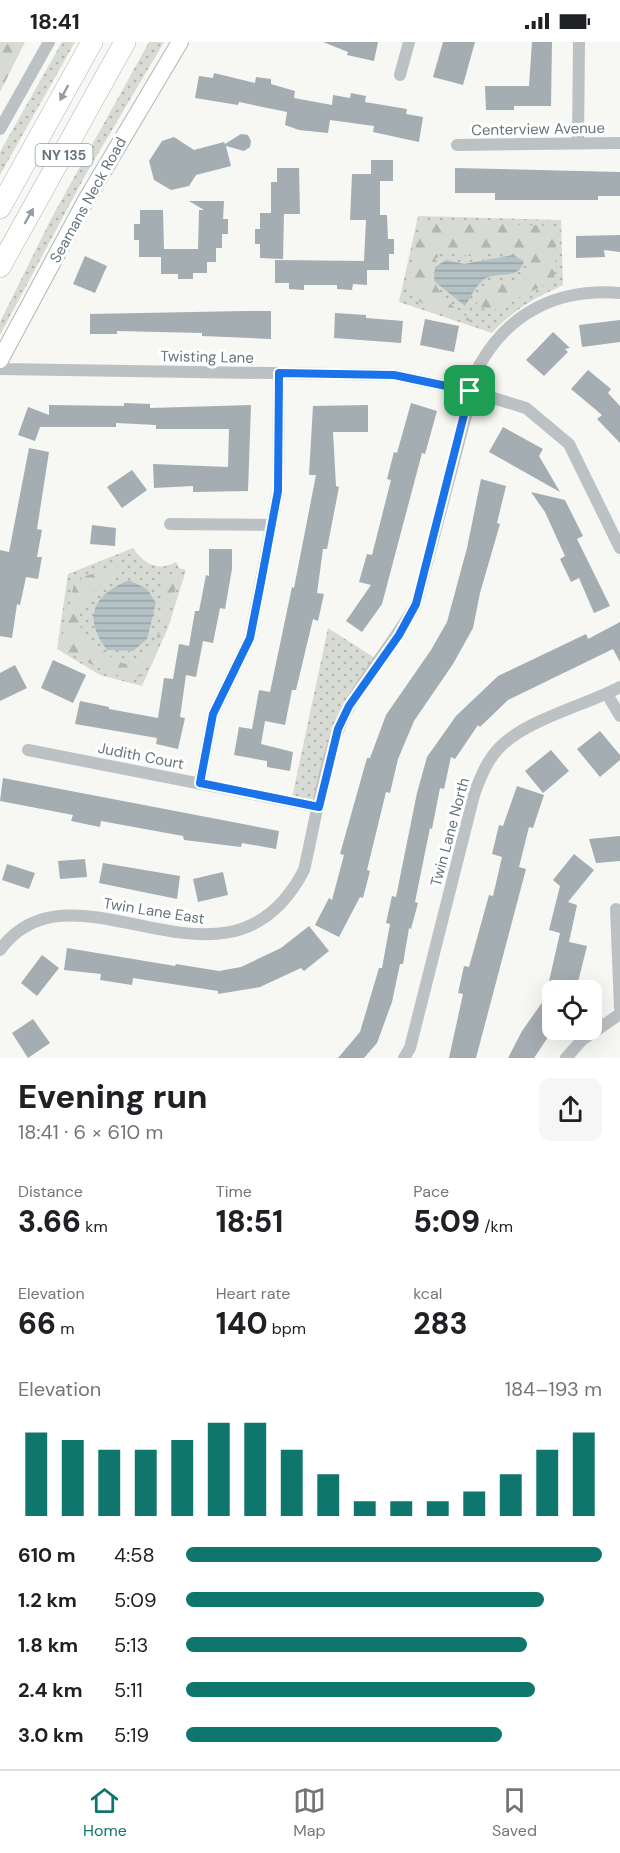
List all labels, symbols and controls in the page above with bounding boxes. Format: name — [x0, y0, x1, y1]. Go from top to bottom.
text: 18:41 — [30, 7, 80, 36]
one-way arrow — [59, 85, 69, 102]
street label: Centerview Avenue — [471, 118, 605, 140]
street label: Seamans Neck Road — [45, 133, 131, 267]
road number: NY 135 — [36, 144, 92, 166]
one-way arrow — [24, 207, 34, 224]
street label: Twisting Lane — [160, 346, 254, 368]
pin — [444, 365, 495, 416]
icon: arrive — [453, 374, 486, 407]
street label: Judith Court — [96, 738, 186, 774]
street label: Twin Lane North — [426, 775, 474, 889]
street label: Twin Lane East — [102, 893, 206, 929]
map controls — [542, 980, 602, 1040]
button: locate — [542, 980, 602, 1040]
text: Evening run — [18, 1075, 207, 1118]
button: share — [539, 1078, 602, 1141]
text: 18:41 · 6 × 610 m — [18, 1119, 163, 1145]
text: Distance — [18, 1181, 83, 1202]
text: Time — [216, 1181, 252, 1202]
text: Pace — [413, 1181, 449, 1202]
text: 3.66 — [18, 1202, 81, 1241]
text: 18:51 — [216, 1202, 283, 1241]
text: 5:09 — [413, 1202, 480, 1241]
text: km — [81, 1216, 108, 1237]
text: /km — [480, 1216, 513, 1237]
text: Elevation — [18, 1283, 85, 1304]
text: Heart rate — [216, 1283, 290, 1304]
text: kcal — [413, 1283, 442, 1304]
text: 66 — [18, 1304, 56, 1343]
text: 140 — [216, 1304, 268, 1343]
text: 283 — [413, 1304, 468, 1343]
text: m — [56, 1318, 75, 1339]
text: bpm — [268, 1318, 306, 1339]
text: Elevation — [18, 1376, 101, 1402]
text: 184–193 m — [505, 1376, 602, 1402]
text: 610 m — [18, 1542, 76, 1568]
text: 4:58 — [114, 1542, 155, 1568]
text: 1.2 km — [18, 1587, 77, 1613]
text: 5:09 — [114, 1587, 156, 1613]
text: 1.8 km — [18, 1632, 78, 1658]
text: 5:13 — [114, 1632, 148, 1658]
text: 2.4 km — [18, 1677, 83, 1703]
text: 5:11 — [114, 1677, 143, 1703]
text: 3.0 km — [18, 1722, 83, 1748]
text: 5:19 — [114, 1722, 149, 1748]
tab: Home — [83, 1784, 127, 1841]
tab: Map — [293, 1784, 326, 1841]
tab: Saved — [492, 1784, 537, 1841]

